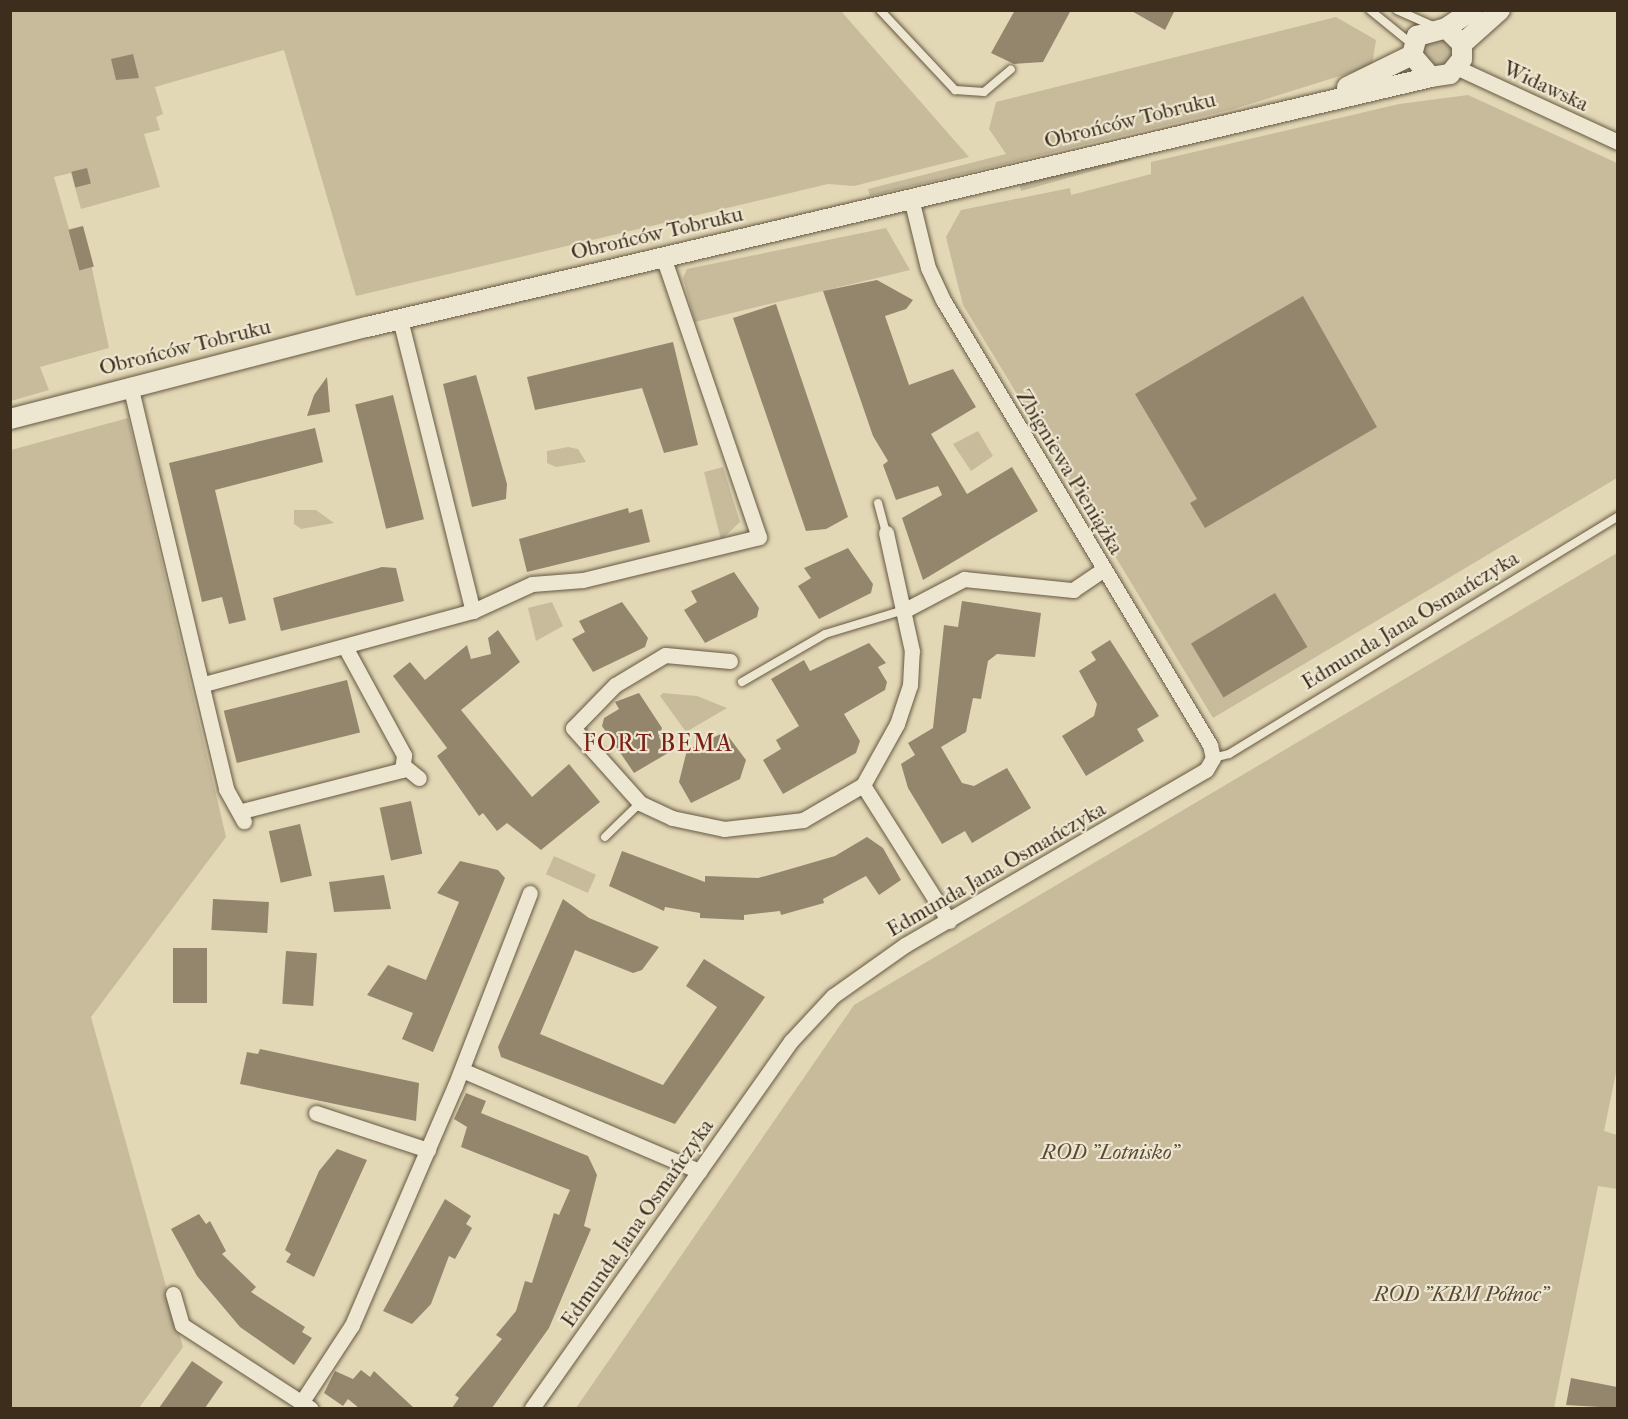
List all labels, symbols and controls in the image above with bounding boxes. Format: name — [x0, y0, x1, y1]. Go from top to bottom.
street label: Widawska — [1499, 55, 1593, 117]
street label: Obrońców Tobruku — [1042, 87, 1218, 153]
street label: Obrońców Tobruku — [569, 201, 745, 265]
street label: Obrońców Tobruku — [97, 314, 273, 380]
street label: Zbigniewa Pieniążka — [1011, 385, 1129, 559]
street label: Edmunda Jana Osmańczyka — [1297, 545, 1523, 695]
district label: FORT BEMA — [583, 730, 733, 758]
street label: Edmunda Jana Osmańczyka — [882, 796, 1110, 942]
street label: Edmunda Jana Osmańczyka — [555, 1114, 719, 1332]
park label: ROD "Lotnisko" — [1041, 1139, 1179, 1165]
park label: ROD "KBM Północ" — [1374, 1281, 1548, 1307]

